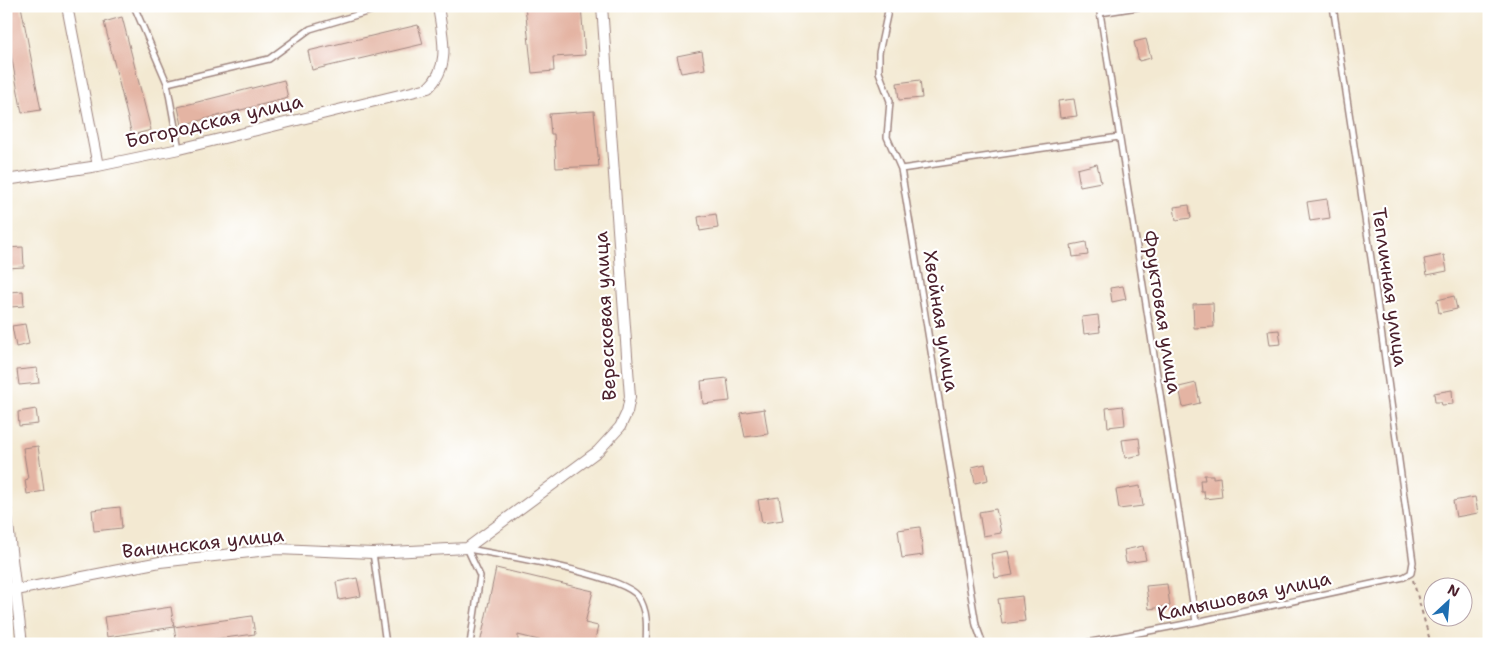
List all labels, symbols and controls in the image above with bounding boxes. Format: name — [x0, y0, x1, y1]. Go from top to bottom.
street label: Богородская улица — [123, 88, 305, 154]
street label: Тепличная улица — [1366, 206, 1414, 368]
street label: Фруктовая улица — [1137, 228, 1187, 396]
street label: Вересковая улица — [588, 231, 622, 401]
street label: Хвойная улица — [917, 248, 965, 394]
street label: Ванинская улица — [121, 522, 285, 564]
street label: Камышовая улица — [1155, 565, 1333, 627]
north arrow — [1422, 578, 1472, 628]
text: N — [1445, 580, 1463, 601]

